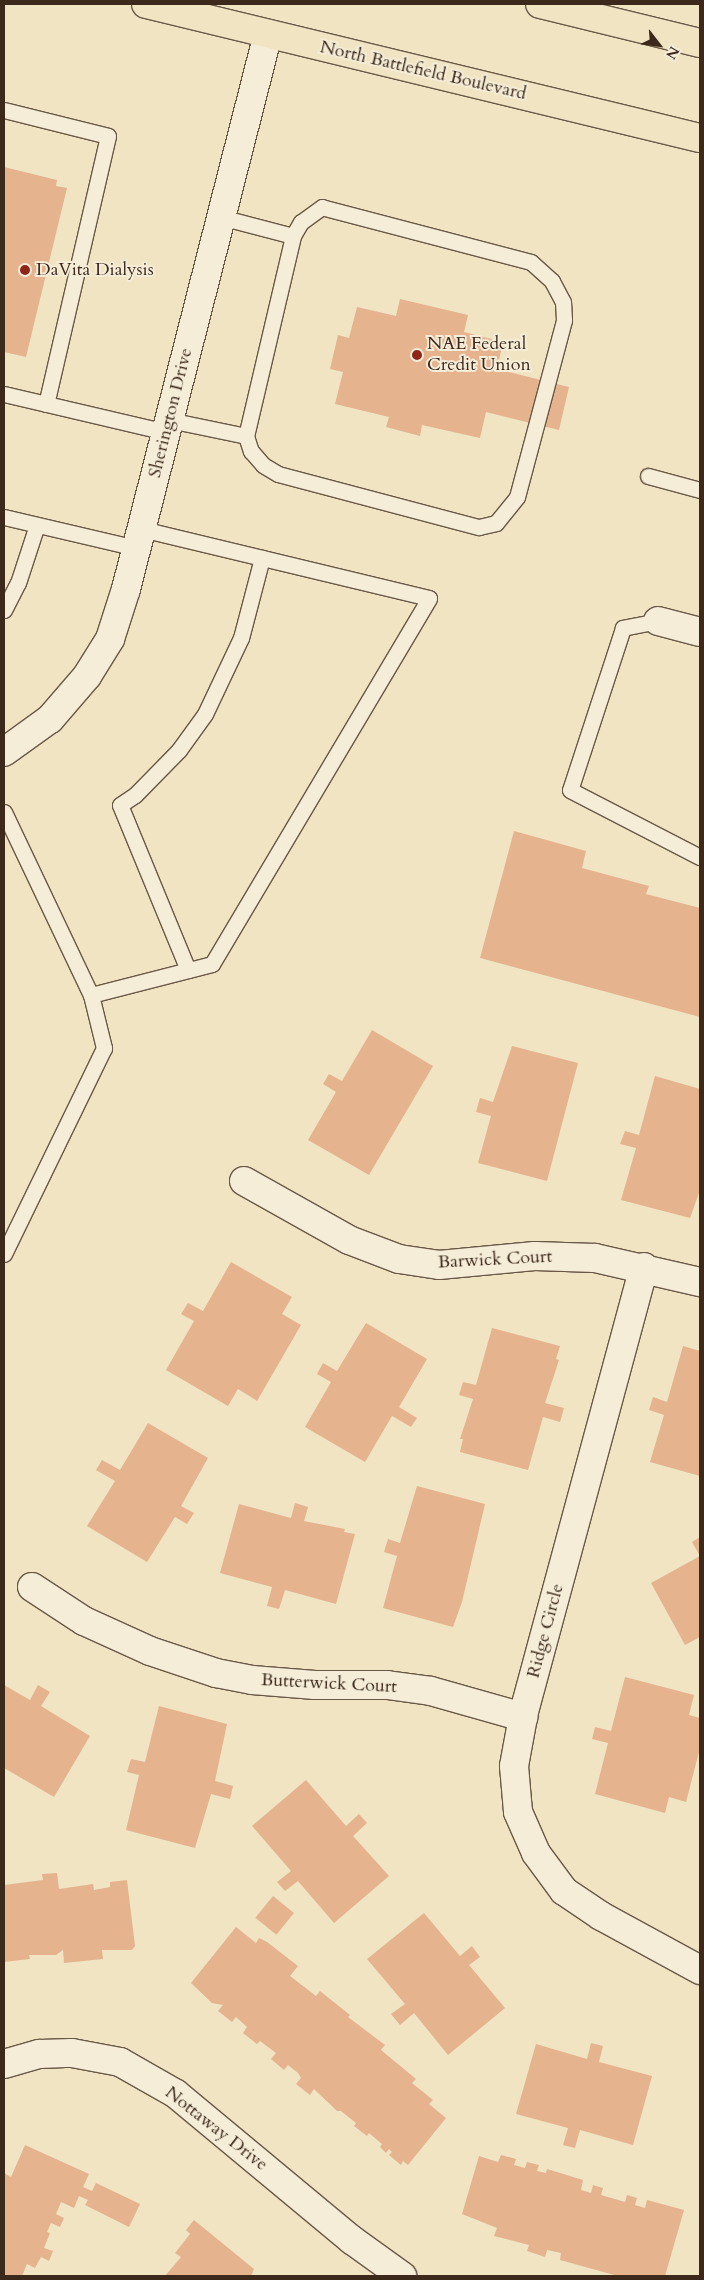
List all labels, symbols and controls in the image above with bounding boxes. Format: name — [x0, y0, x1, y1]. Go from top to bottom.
north arrow — [634, 20, 684, 70]
street label: North Battlefield Boulevard — [318, 37, 528, 105]
text: N — [661, 43, 684, 63]
place label: DaVita Dialysis — [36, 259, 154, 281]
marker: DaVita Dialysis — [18, 263, 32, 277]
place label: NAE Federal Credit Union — [427, 334, 531, 376]
street label: Sherington Drive — [144, 346, 198, 480]
marker: NAE Federal Credit Union — [411, 349, 423, 361]
street label: Barwick Court — [437, 1246, 553, 1274]
street label: Ridge Circle — [523, 1582, 569, 1680]
street label: Butterwick Court — [261, 1670, 397, 1698]
street label: Nottaway Drive — [160, 2082, 272, 2176]

